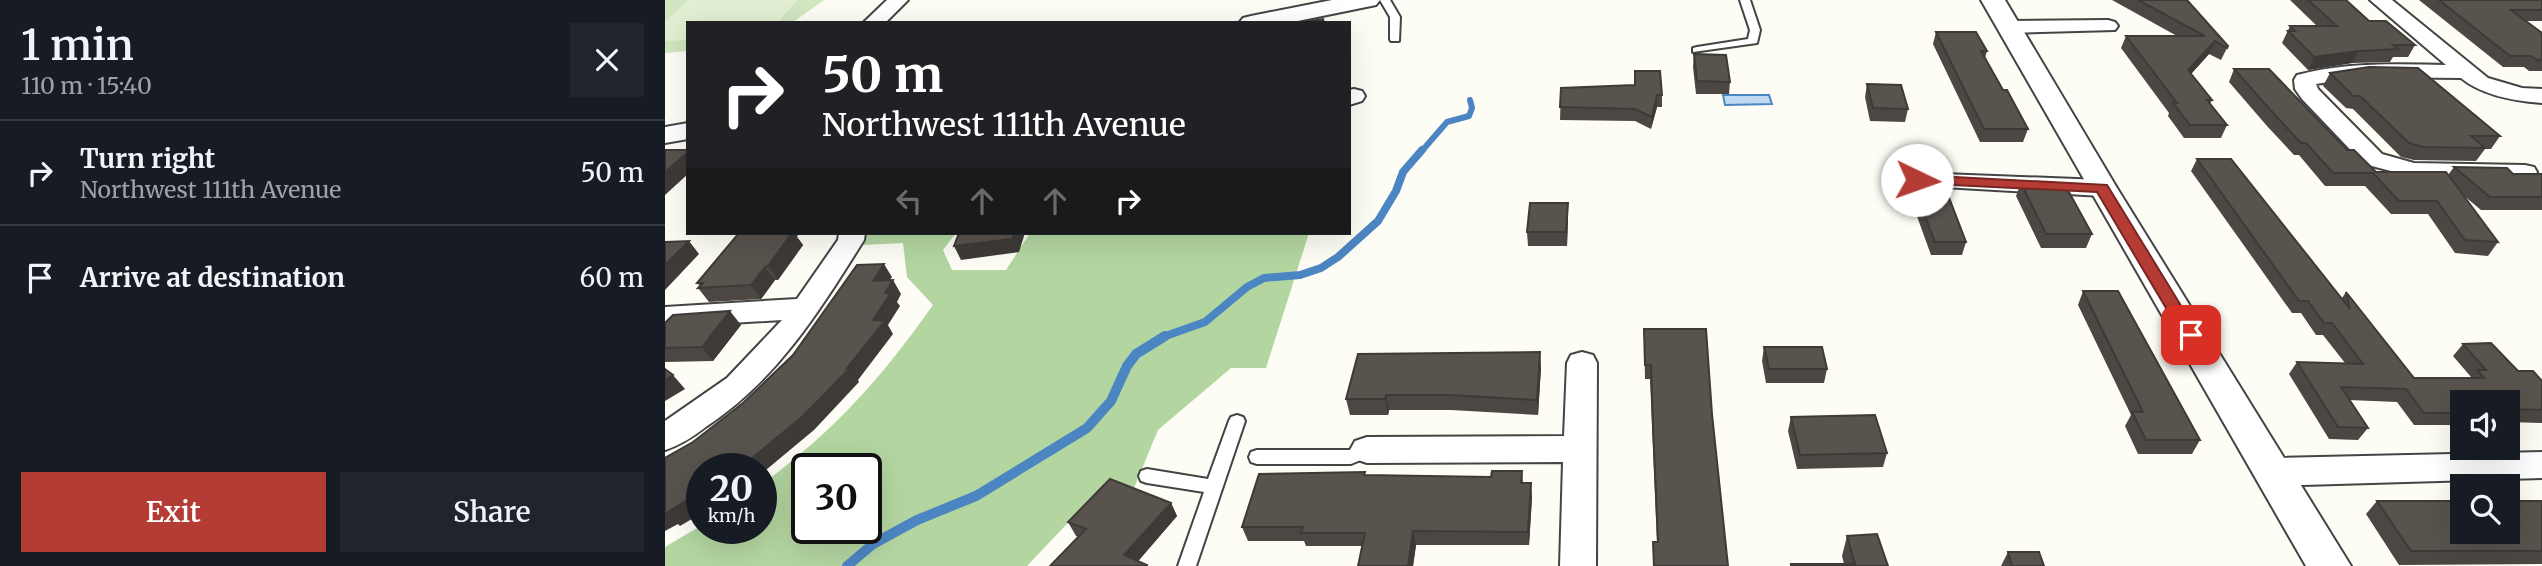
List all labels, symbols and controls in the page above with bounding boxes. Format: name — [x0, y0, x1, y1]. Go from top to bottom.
text: 1 min — [21, 19, 134, 71]
button: close — [570, 23, 644, 97]
text: 50 m — [822, 44, 943, 105]
icon: right — [707, 49, 798, 140]
text: 110 m · 15:40 — [21, 71, 152, 100]
text: Northwest 111th Avenue — [822, 105, 1186, 145]
text: Turn right — [80, 142, 215, 175]
position arrow — [1880, 143, 1954, 217]
icon: right — [21, 154, 59, 192]
text: 50 m — [580, 156, 644, 189]
text: Northwest 111th Avenue — [80, 175, 341, 204]
icon: left — [890, 182, 928, 220]
icon: ahead — [963, 182, 1001, 220]
icon: ahead — [1036, 182, 1074, 220]
icon: right — [1109, 182, 1147, 220]
icon: arrive — [21, 259, 59, 297]
text: Arrive at destination — [80, 261, 345, 294]
text: 60 m — [580, 261, 644, 294]
pin — [2161, 305, 2221, 365]
icon: arrive — [2172, 316, 2210, 354]
map controls — [2450, 390, 2520, 544]
button: sound — [2450, 390, 2520, 460]
speed limit sign: 30 — [791, 453, 882, 544]
text: 20 — [710, 467, 753, 511]
button: Exit — [21, 472, 326, 552]
button: Share — [340, 472, 644, 552]
button: search — [2450, 474, 2520, 544]
text: km/h — [708, 504, 755, 527]

